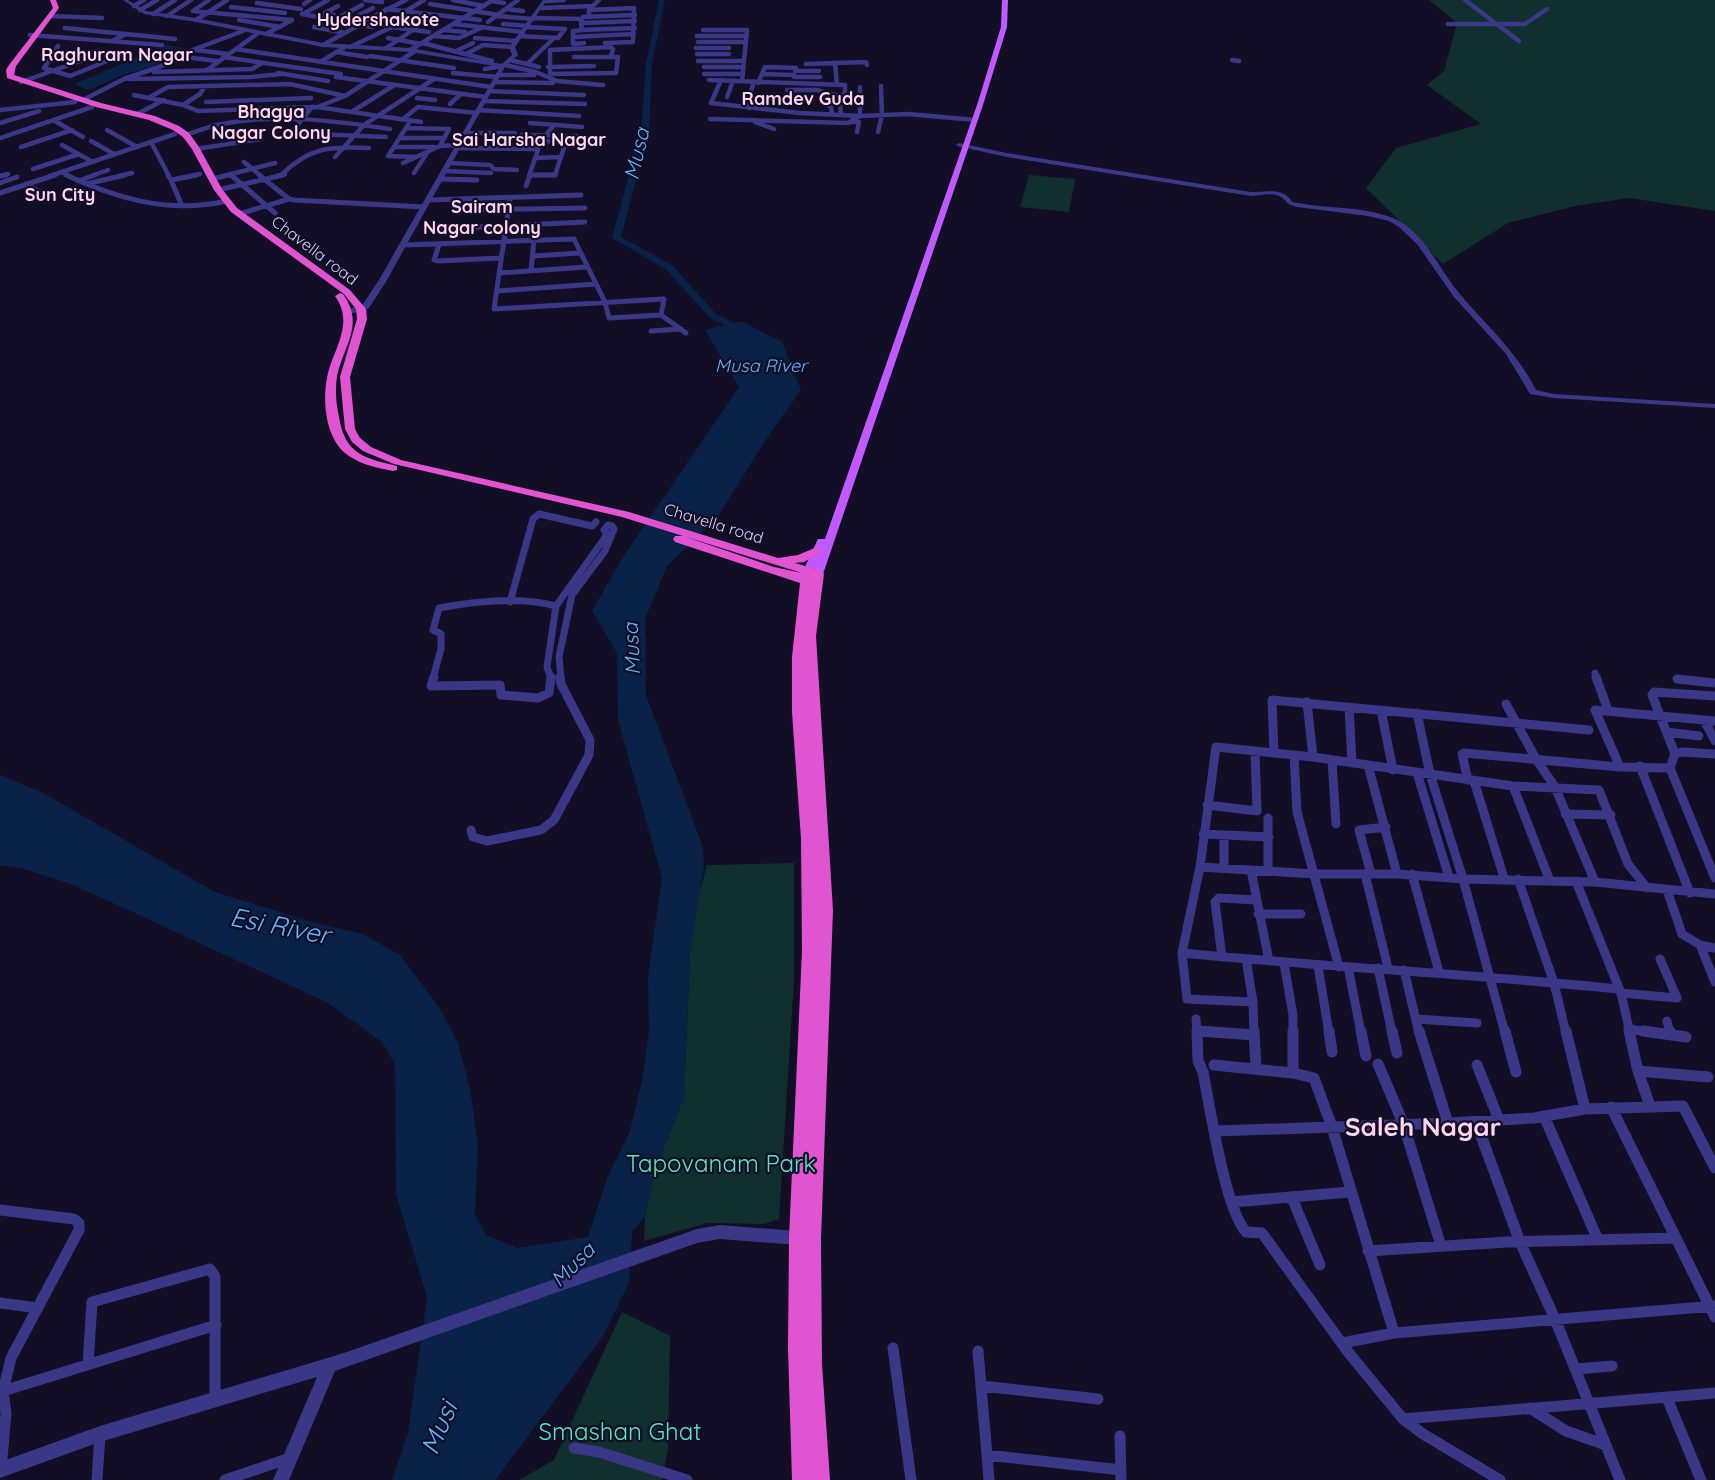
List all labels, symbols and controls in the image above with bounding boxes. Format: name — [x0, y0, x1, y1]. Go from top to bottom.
district label: Hydershakote — [317, 8, 439, 31]
district label: Raghuram Nagar — [41, 43, 193, 66]
district label: Ramdev Guda — [741, 87, 865, 110]
district label: Bhagya Nagar Colony — [211, 100, 331, 144]
water label: Musa — [618, 124, 655, 182]
district label: Sai Harsha Nagar — [452, 128, 606, 151]
district label: Sun City — [25, 183, 95, 206]
district label: Sairam Nagar colony — [423, 195, 541, 239]
street label: Chavella road — [268, 211, 362, 289]
water label: Musa River — [715, 354, 809, 377]
street label: Chavella road — [662, 498, 766, 548]
water label: Musa — [617, 621, 645, 676]
water label: Esi River — [227, 900, 336, 952]
district label: Saleh Nagar — [1345, 1110, 1501, 1143]
park label: Tapovanam Park — [626, 1148, 816, 1178]
water label: Musa — [545, 1236, 601, 1292]
water label: Musi — [413, 1393, 466, 1459]
park label: Smashan Ghat — [539, 1416, 701, 1446]

